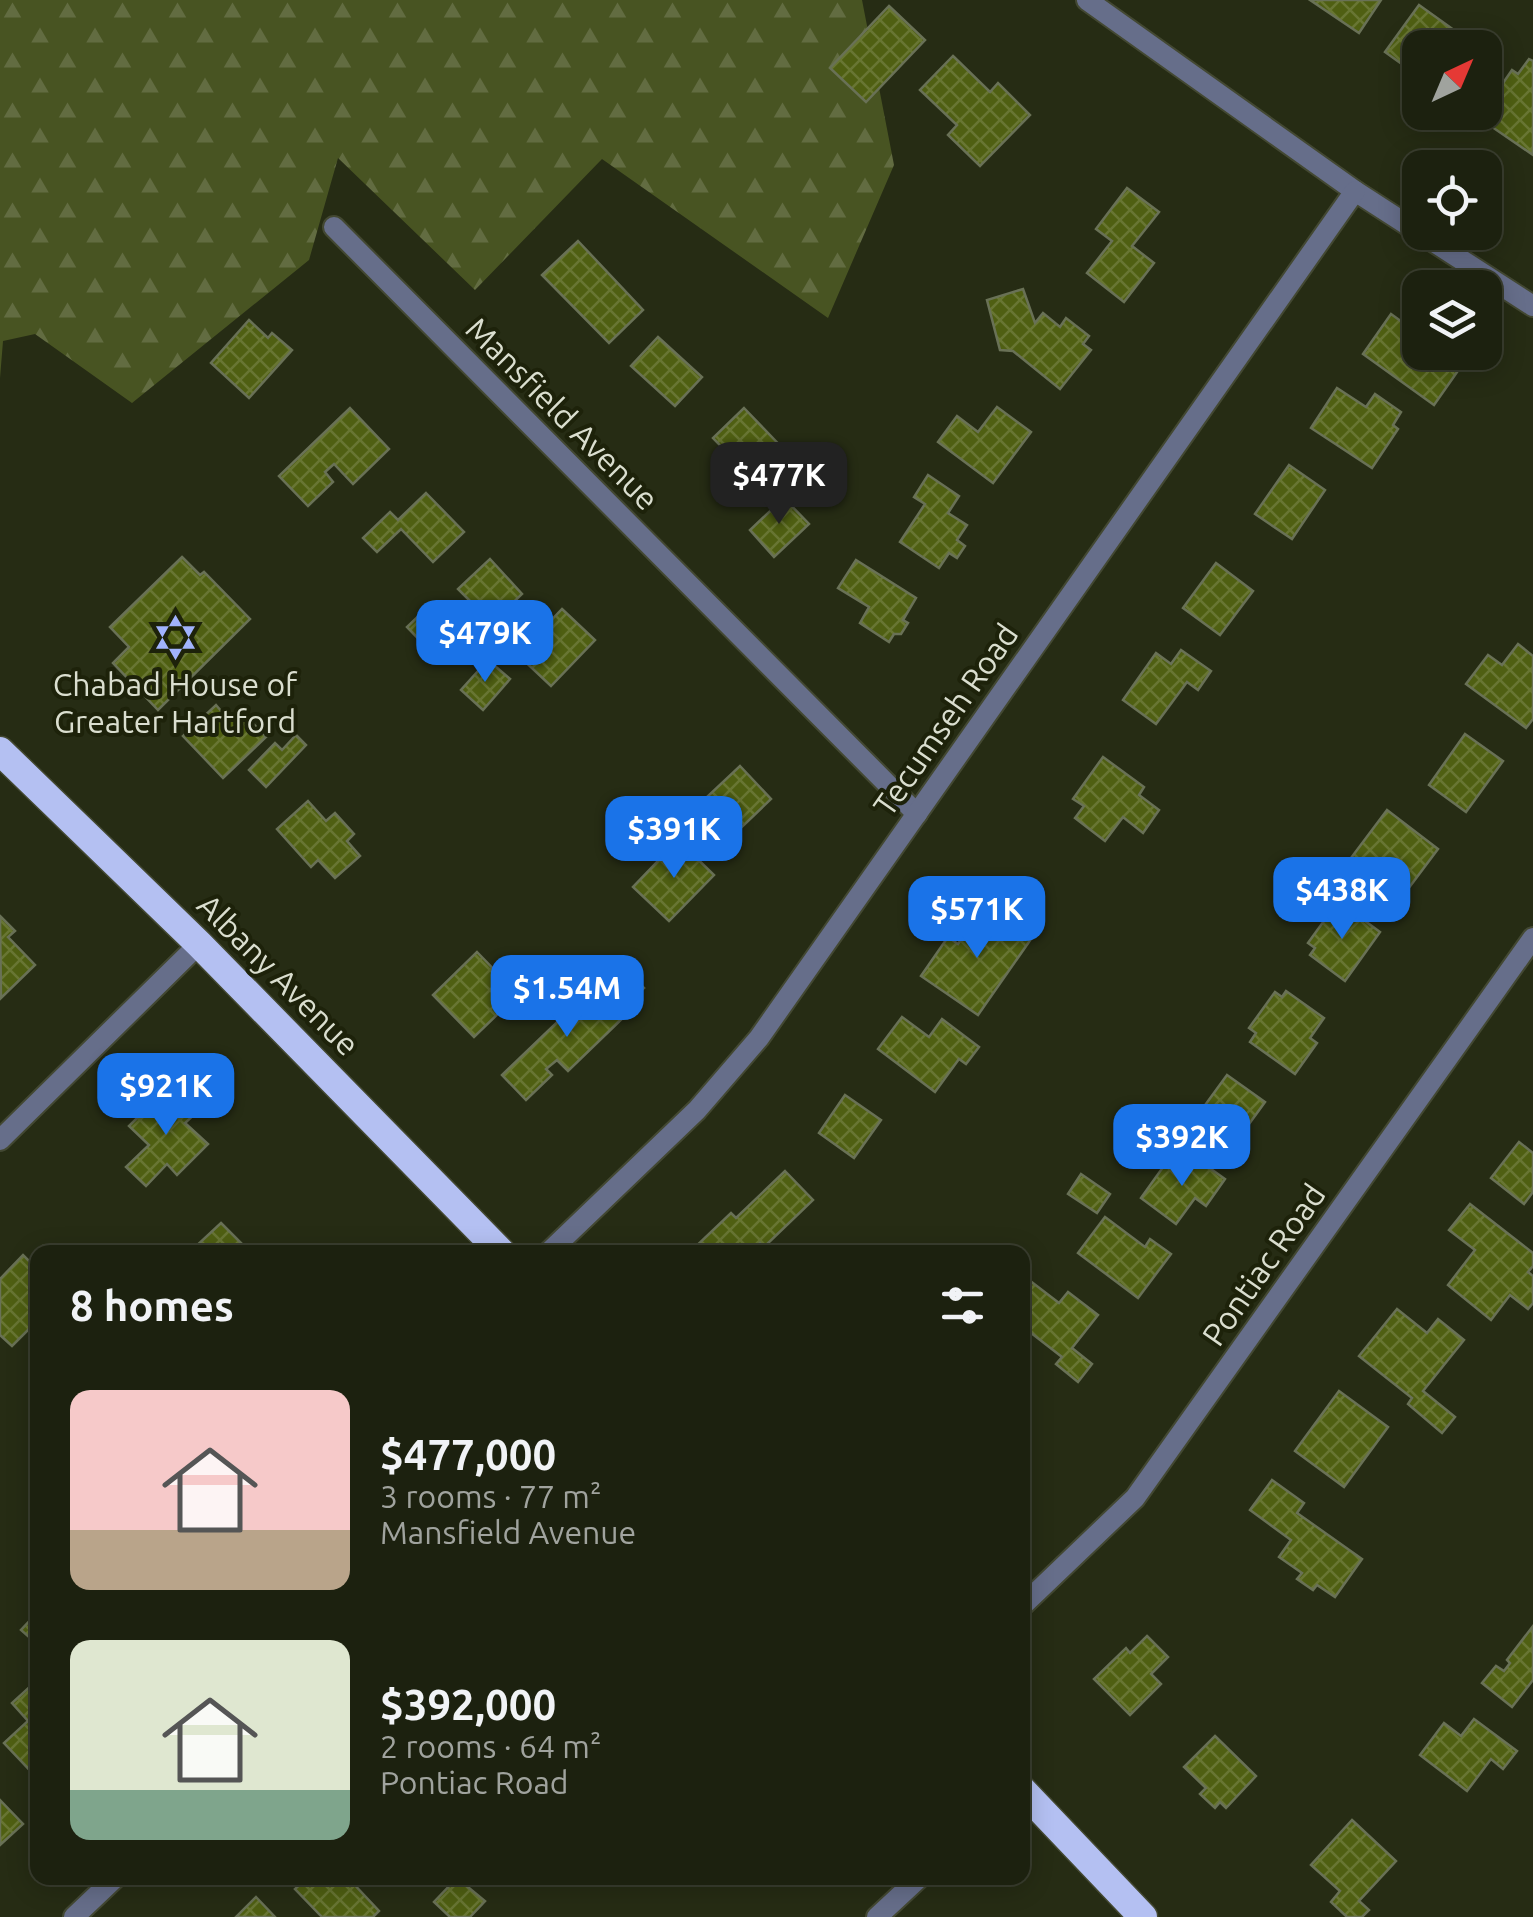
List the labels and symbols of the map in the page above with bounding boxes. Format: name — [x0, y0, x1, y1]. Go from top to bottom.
north arrow — [1402, 30, 1502, 130]
street label: Mansfield Avenue — [459, 310, 666, 517]
pin: $477K — [709, 442, 849, 527]
pin: $479K — [415, 600, 555, 685]
synagogue icon: Chabad House of Greater Hartford — [151, 613, 199, 661]
street label: Tecumseh Road — [866, 617, 1025, 822]
place label: Chabad House of Greater Hartford — [53, 666, 298, 739]
pin: $391K — [604, 796, 744, 881]
pin: $438K — [1272, 857, 1412, 942]
pin: $571K — [907, 876, 1047, 961]
street label: Albany Avenue — [191, 886, 367, 1062]
pin: $1.54M — [486, 955, 648, 1040]
pin: $921K — [96, 1053, 236, 1138]
pin: $392K — [1112, 1104, 1252, 1189]
street label: Pontiac Road — [1194, 1177, 1332, 1352]

